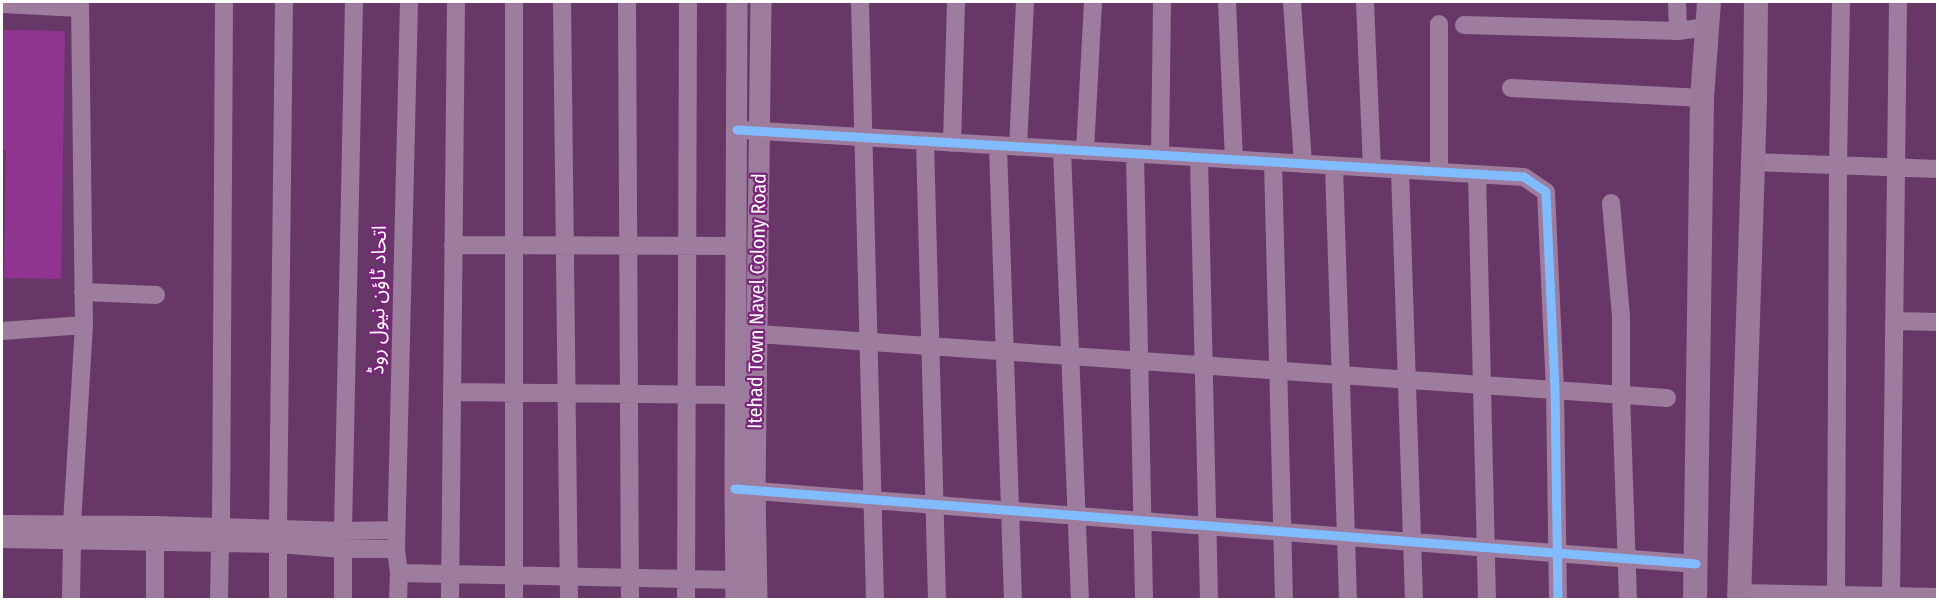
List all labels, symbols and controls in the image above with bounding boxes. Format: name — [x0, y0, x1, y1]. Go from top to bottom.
street label: Itehad Town Navel Colony Road — [744, 173, 772, 429]
street label: اتحاد ٹاؤن نیول روڈ — [366, 225, 392, 375]

